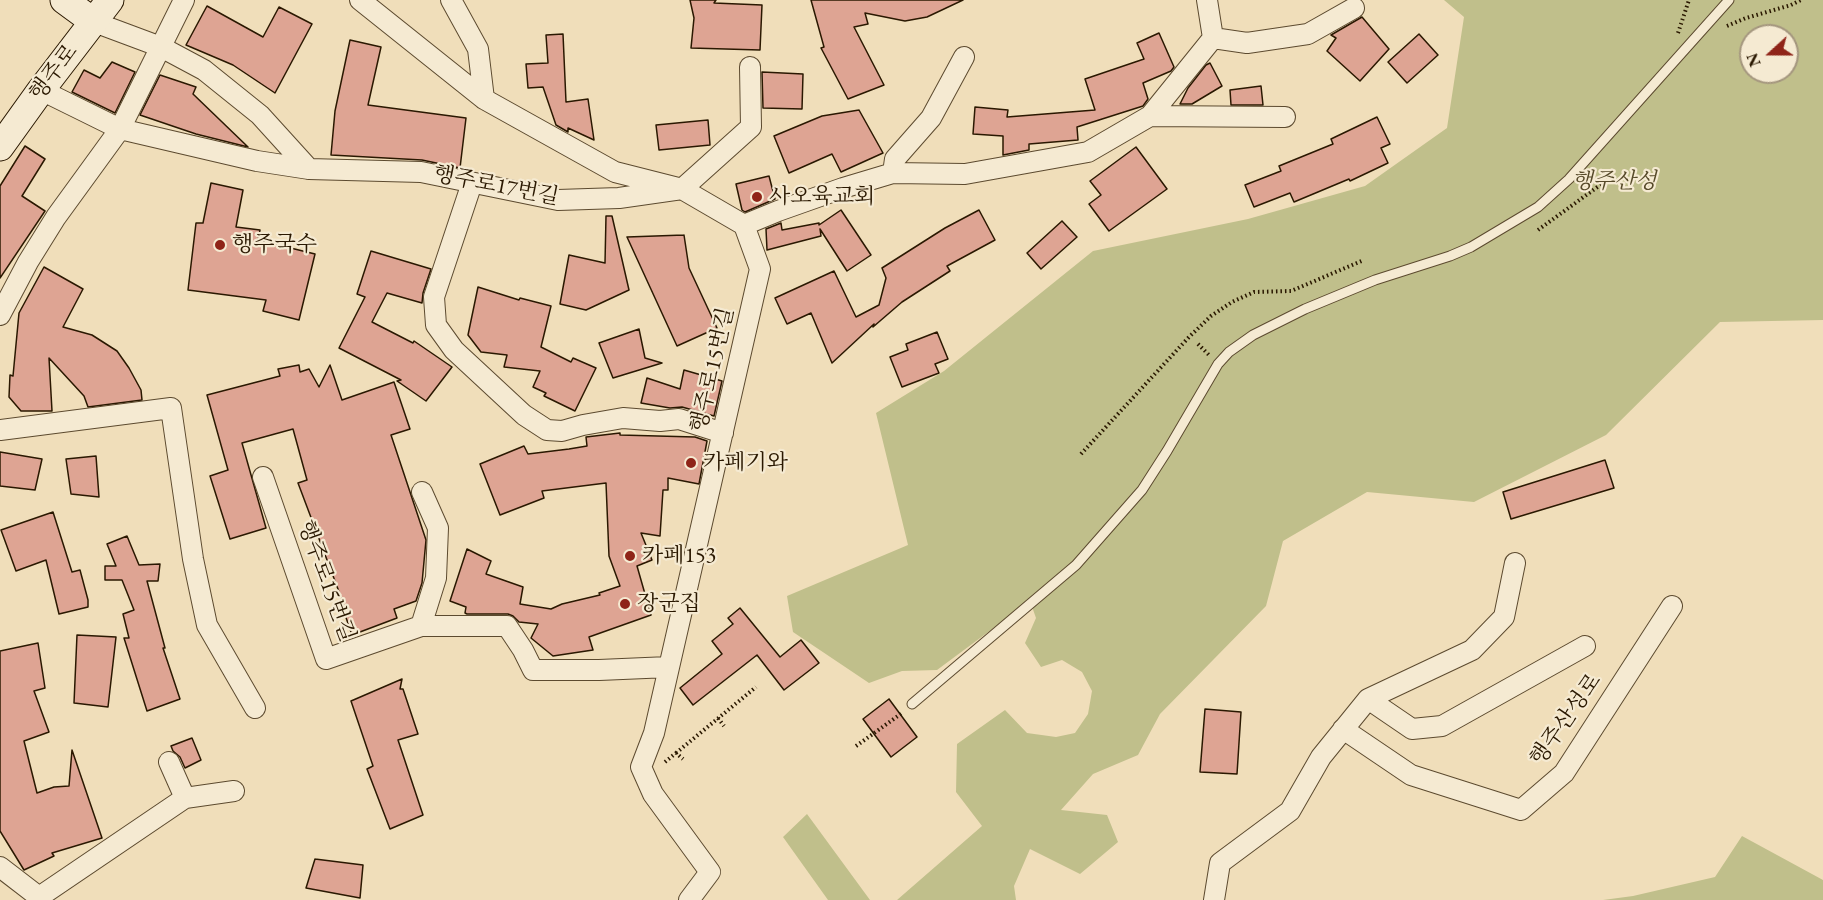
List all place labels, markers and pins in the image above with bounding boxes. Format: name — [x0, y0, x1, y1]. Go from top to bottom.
place label: 사오육교회 — [769, 184, 875, 210]
marker: 사오육교회 — [750, 190, 764, 204]
place label: 행주국수 — [232, 232, 317, 258]
marker: 행주국수 — [213, 238, 227, 252]
place label: 카페기와 — [703, 450, 788, 476]
marker: 카페기와 — [684, 456, 698, 470]
place label: 카페153 — [642, 543, 716, 569]
marker: 카페153 — [623, 549, 637, 563]
place label: 장군집 — [637, 591, 701, 617]
marker: 장군집 — [618, 597, 632, 611]

